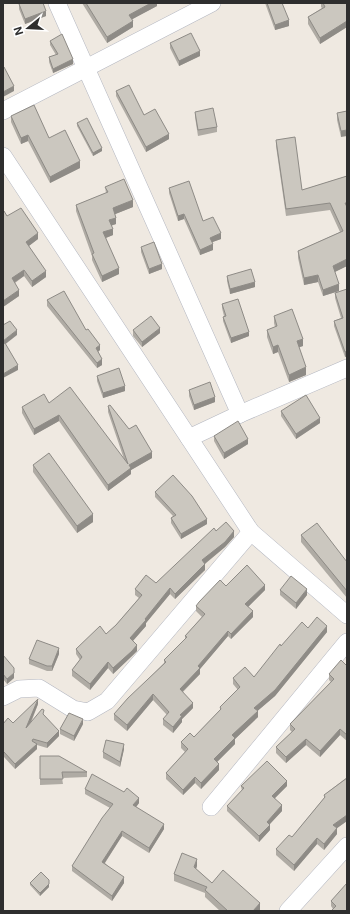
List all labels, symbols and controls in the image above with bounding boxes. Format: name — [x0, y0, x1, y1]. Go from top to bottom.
north arrow — [8, 8, 48, 48]
text: N — [11, 25, 26, 37]

